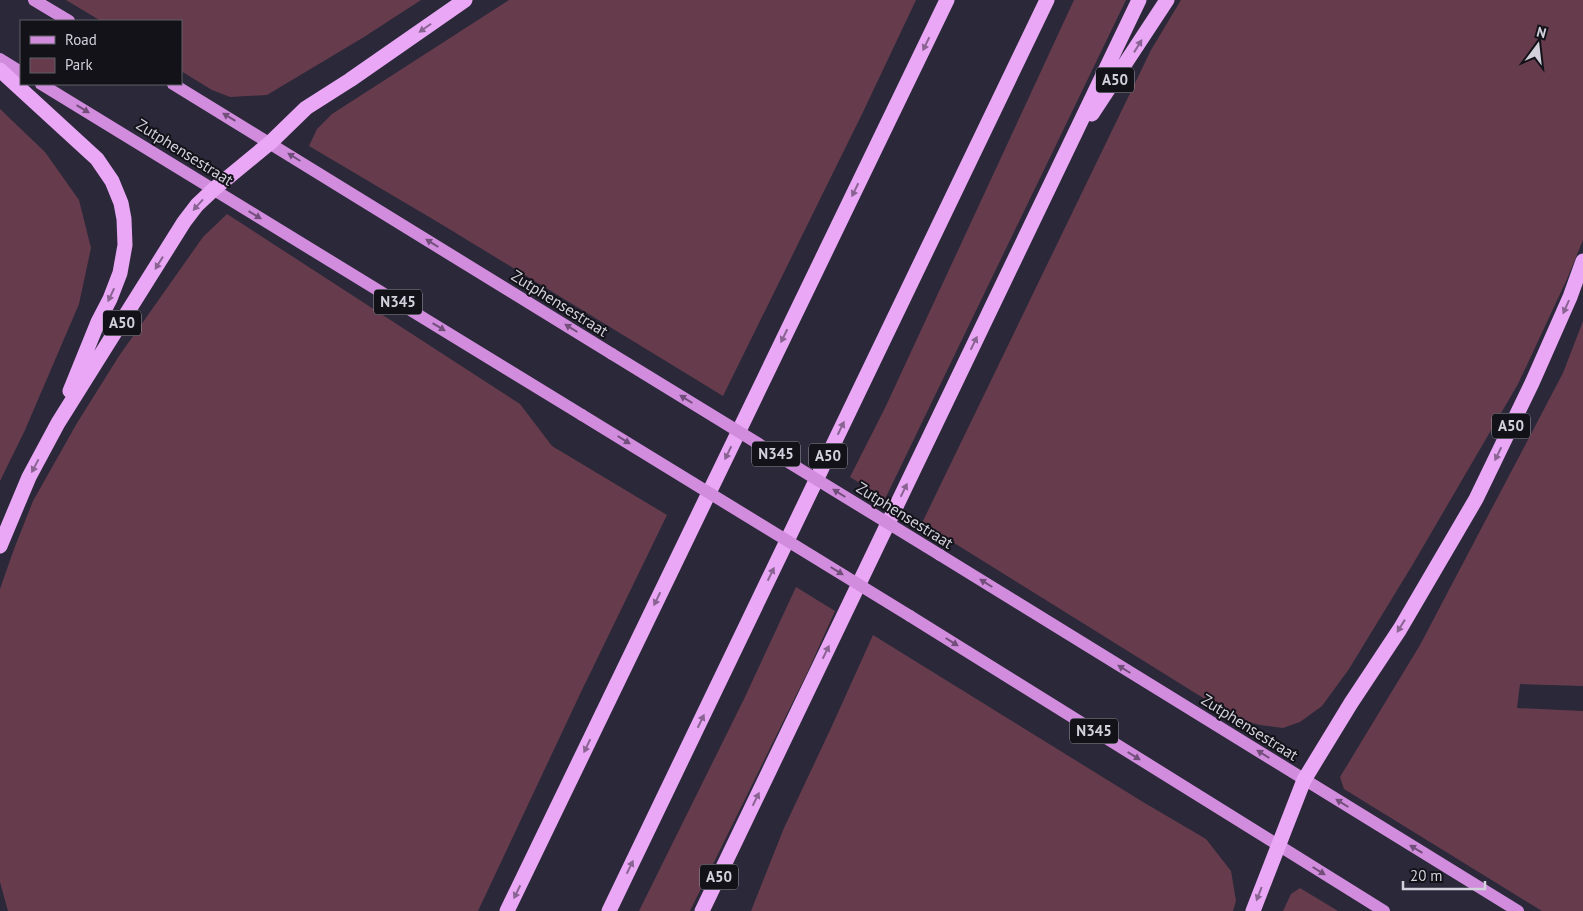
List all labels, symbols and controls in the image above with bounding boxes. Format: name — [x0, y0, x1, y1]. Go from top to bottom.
legend — [20, 20, 182, 85]
north arrow — [1513, 20, 1563, 70]
one-way arrow — [418, 23, 432, 33]
text: N — [1535, 23, 1548, 42]
text: Road — [65, 30, 97, 49]
one-way arrow — [922, 37, 930, 51]
one-way arrow — [1133, 39, 1143, 52]
text: Park — [65, 55, 93, 74]
road number: A50 — [1096, 68, 1134, 92]
one-way arrow — [76, 104, 90, 114]
one-way arrow — [222, 113, 235, 122]
street label: Zutphensestraat — [133, 114, 238, 190]
one-way arrow — [288, 152, 301, 162]
one-way arrow — [851, 183, 859, 197]
one-way arrow — [192, 198, 204, 210]
one-way arrow — [249, 210, 262, 219]
one-way arrow — [426, 238, 439, 247]
one-way arrow — [154, 257, 163, 270]
street label: Zutphensestraat — [508, 265, 613, 341]
one-way arrow — [107, 288, 115, 303]
road number: N345 — [374, 290, 422, 314]
one-way arrow — [1561, 300, 1569, 314]
road number: A50 — [103, 310, 141, 336]
one-way arrow — [432, 322, 445, 332]
one-way arrow — [564, 323, 577, 333]
one-way arrow — [780, 329, 788, 343]
one-way arrow — [970, 336, 978, 350]
one-way arrow — [679, 394, 692, 403]
road number: A50 — [1492, 414, 1530, 438]
one-way arrow — [838, 421, 846, 435]
one-way arrow — [617, 436, 630, 445]
road number: N345 — [752, 442, 800, 466]
road number: A50 — [809, 444, 847, 468]
one-way arrow — [724, 446, 732, 460]
one-way arrow — [1493, 447, 1501, 461]
one-way arrow — [30, 459, 39, 472]
street label: Zutphensestraat — [853, 477, 958, 553]
one-way arrow — [900, 483, 908, 497]
one-way arrow — [833, 488, 846, 497]
one-way arrow — [767, 567, 775, 581]
one-way arrow — [830, 567, 843, 576]
one-way arrow — [980, 579, 993, 588]
one-way arrow — [653, 592, 661, 606]
one-way arrow — [1397, 620, 1406, 633]
one-way arrow — [945, 638, 958, 647]
one-way arrow — [822, 645, 830, 659]
one-way arrow — [1118, 664, 1131, 673]
street label: Zutphensestraat — [1198, 689, 1303, 765]
one-way arrow — [696, 713, 705, 728]
road number: N345 — [1070, 718, 1118, 744]
one-way arrow — [583, 738, 591, 753]
one-way arrow — [1256, 750, 1269, 759]
one-way arrow — [1127, 751, 1140, 761]
one-way arrow — [752, 792, 760, 806]
one-way arrow — [1336, 799, 1349, 808]
one-way arrow — [1410, 844, 1423, 854]
scale bar — [1403, 858, 1486, 890]
one-way arrow — [626, 860, 634, 874]
road number: A50 — [700, 864, 738, 890]
one-way arrow — [1312, 866, 1325, 875]
text: 20 m — [1410, 866, 1443, 885]
one-way arrow — [512, 885, 520, 899]
one-way arrow — [1255, 887, 1262, 902]

